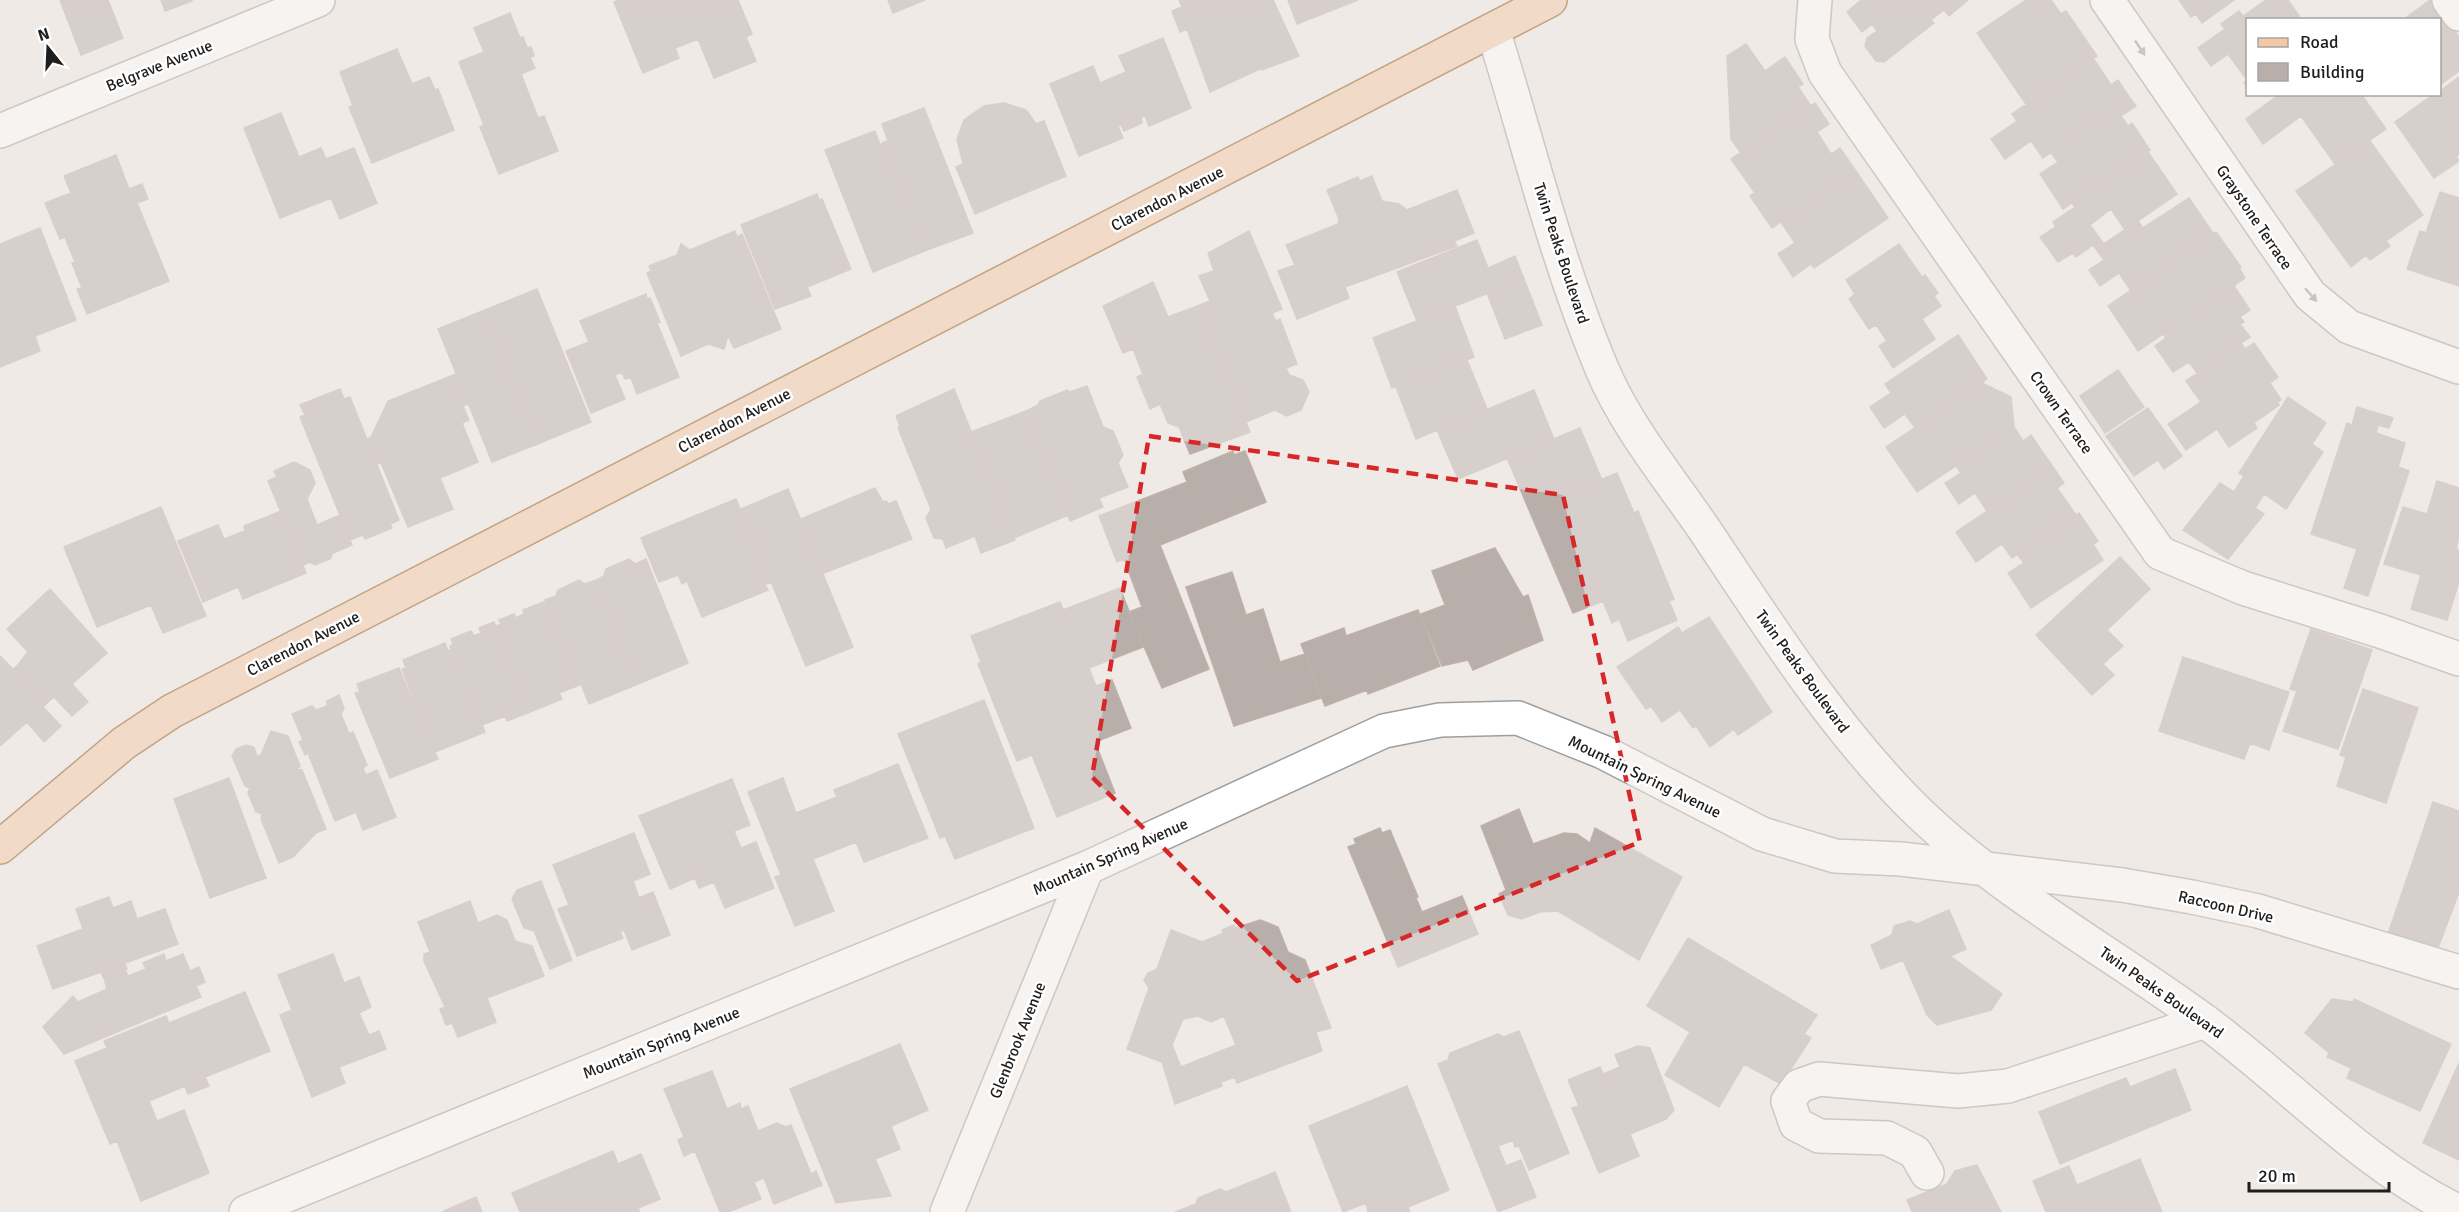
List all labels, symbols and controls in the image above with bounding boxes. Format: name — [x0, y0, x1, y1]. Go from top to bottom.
north arrow — [18, 18, 78, 78]
legend — [2246, 18, 2441, 96]
text: N — [35, 23, 52, 46]
text: Road — [2300, 31, 2339, 53]
street label: Belgrave Avenue — [103, 35, 216, 96]
one-way arrow — [2134, 40, 2146, 56]
text: Building — [2300, 61, 2364, 83]
street label: Graystone Terrace — [2212, 161, 2297, 274]
street label: Clarendon Avenue — [1108, 162, 1227, 236]
street label: Twin Peaks Boulevard — [1529, 180, 1593, 326]
one-way arrow — [2304, 287, 2318, 302]
street label: Crown Terrace — [2025, 367, 2097, 458]
street label: Clarendon Avenue — [675, 384, 794, 458]
street label: Twin Peaks Boulevard — [1751, 606, 1854, 737]
street label: Clarendon Avenue — [244, 607, 363, 681]
street label: Mountain Spring Avenue — [1565, 731, 1724, 823]
street label: Mountain Spring Avenue — [1030, 814, 1191, 900]
street label: Raccoon Drive — [2176, 886, 2275, 928]
street label: Twin Peaks Boulevard — [2095, 942, 2227, 1043]
street label: Glenbrook Avenue — [985, 979, 1050, 1102]
street label: Mountain Spring Avenue — [580, 1002, 743, 1084]
scale bar — [2249, 1155, 2388, 1193]
text: 20 m — [2258, 1165, 2296, 1187]

